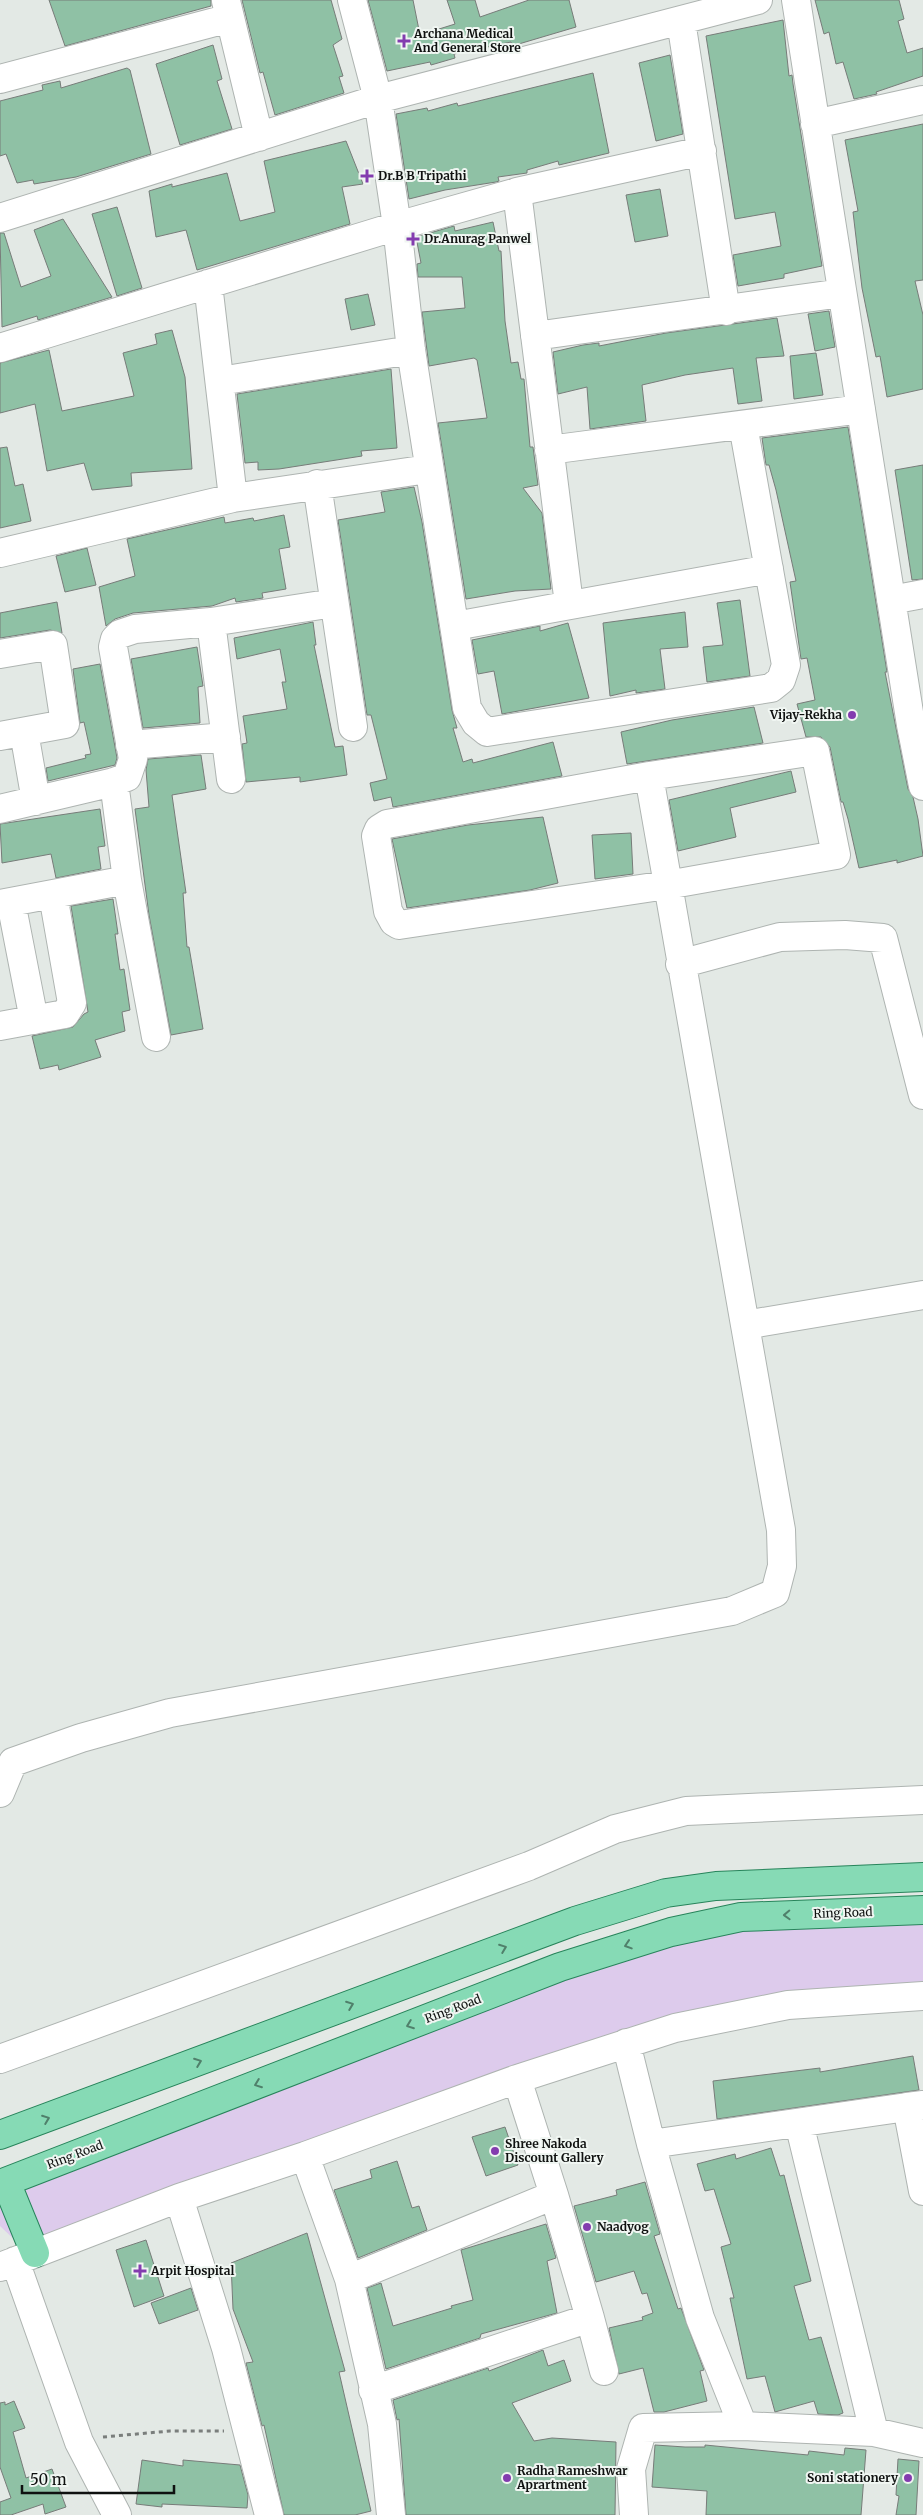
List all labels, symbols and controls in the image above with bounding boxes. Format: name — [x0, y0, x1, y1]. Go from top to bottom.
place label: Archana Medical And General Store — [413, 26, 521, 55]
marker: Archana Medical And General Store — [398, 35, 410, 47]
place label: Dr.B B Tripathi — [378, 168, 467, 183]
marker: Dr.B B Tripathi — [360, 169, 374, 183]
place label: Dr.Anurag Panwel — [424, 231, 531, 246]
marker: Dr.Anurag Panwel — [406, 232, 420, 246]
place label: Vijay-Rekha — [769, 707, 842, 722]
marker: Vijay-Rekha — [846, 709, 858, 721]
street label: Ring Road — [813, 1904, 873, 1921]
one-way arrow — [783, 1910, 791, 1921]
one-way arrow — [624, 1940, 633, 1950]
one-way arrow — [498, 1944, 506, 1954]
street label: Ring Road — [422, 1991, 483, 2026]
one-way arrow — [346, 2001, 354, 2011]
one-way arrow — [406, 2019, 415, 2030]
one-way arrow — [194, 2058, 202, 2068]
one-way arrow — [255, 2078, 263, 2088]
one-way arrow — [41, 2115, 50, 2125]
place label: Shree Nakoda Discount Gallery — [505, 2136, 605, 2165]
street label: Ring Road — [44, 2137, 105, 2172]
marker: Shree Nakoda Discount Gallery — [489, 2145, 501, 2157]
place label: Naadyog — [597, 2219, 649, 2234]
marker: Naadyog — [581, 2221, 593, 2233]
place label: Arpit Hospital — [150, 2263, 234, 2278]
marker: Arpit Hospital — [133, 2264, 147, 2278]
scale bar — [22, 2462, 175, 2494]
place label: Radha Rameshwar Aprartment — [516, 2463, 628, 2492]
text: 50 m — [30, 2470, 67, 2489]
place label: Soni stationery — [807, 2470, 899, 2485]
marker: Radha Rameshwar Aprartment — [501, 2472, 513, 2484]
marker: Soni stationery — [902, 2472, 914, 2484]

